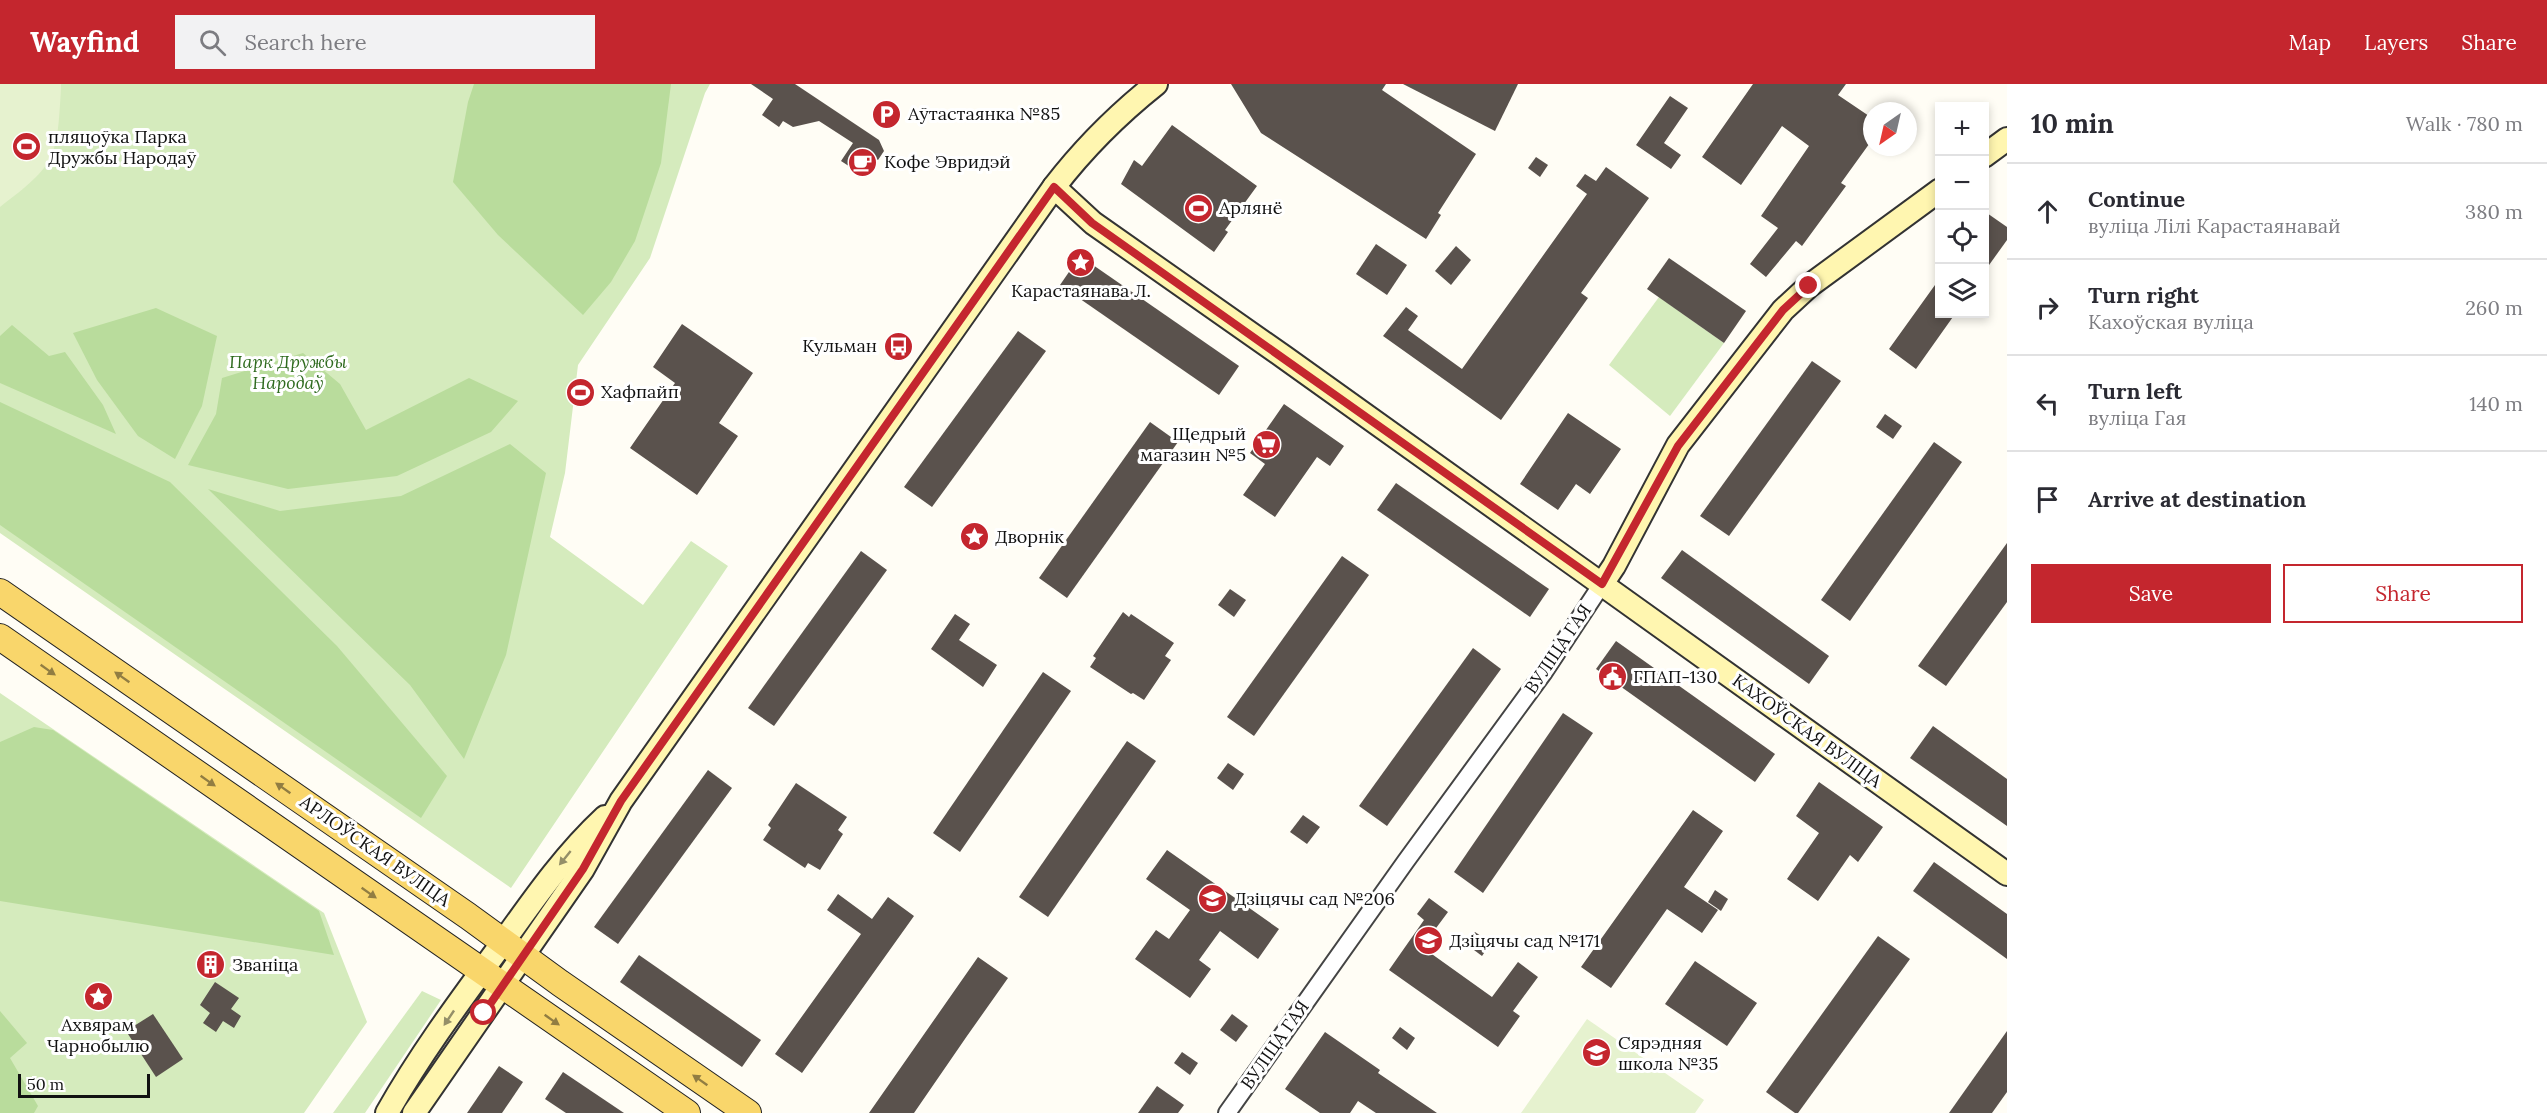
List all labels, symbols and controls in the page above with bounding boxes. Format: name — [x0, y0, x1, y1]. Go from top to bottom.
search box — [175, 15, 595, 69]
text: Wayfind — [30, 24, 139, 60]
icon: search — [196, 26, 229, 59]
text: Search here — [244, 28, 367, 56]
text: Map — [2288, 29, 2331, 56]
text: Layers — [2364, 29, 2428, 56]
text: Share — [2461, 29, 2517, 56]
parking icon: Аўтастаянка №85 — [871, 98, 903, 130]
place label: Аўтастаянка №85 — [907, 102, 1060, 125]
north arrow — [1863, 102, 1917, 156]
map controls — [1935, 102, 1989, 318]
button: + — [1935, 102, 1989, 156]
text: 10 min — [2031, 107, 2114, 140]
text: Walk · 780 m — [2406, 111, 2523, 136]
place label: пляцоўка Парка Дружбы Народаў — [48, 125, 197, 169]
sports icon: пляцоўка Парка Дружбы Народаў — [11, 131, 43, 163]
cafe icon: Кофе Эвридэй — [847, 146, 879, 178]
place label: Кофе Эвридэй — [884, 150, 1011, 173]
button: − — [1935, 156, 1989, 210]
text: Continue — [2088, 185, 2185, 213]
sports icon: Арлянё — [1182, 192, 1214, 224]
icon: ahead — [2031, 195, 2064, 228]
place label: Арлянё — [1218, 196, 1283, 219]
text: 380 m — [2465, 199, 2523, 224]
button: locate — [1935, 210, 1989, 264]
text: вуліца Лілі Карастаянавай — [2088, 213, 2341, 238]
place icon: Карастаянава Л. — [1065, 246, 1097, 278]
button: layers — [1935, 264, 1989, 318]
route end — [1795, 272, 1821, 298]
place label: Карастаянава Л. — [1011, 279, 1151, 302]
text: Turn right — [2088, 281, 2199, 309]
icon: right — [2031, 291, 2064, 324]
text: 260 m — [2465, 295, 2523, 320]
text: Кахоўская вуліца — [2088, 309, 2254, 334]
bus stop icon: Кульман — [882, 330, 914, 362]
place label: Кульман — [802, 334, 877, 357]
park label: Парк Дружбы Народаў — [229, 350, 347, 394]
sports icon: Хафпайп — [564, 376, 596, 408]
text: Turn left — [2088, 377, 2182, 405]
place label: Хафпайп — [601, 380, 679, 403]
icon: left — [2031, 387, 2064, 420]
text: 140 m — [2469, 391, 2523, 416]
text: вуліца Гая — [2088, 405, 2186, 430]
place label: Щедрый магазин №5 — [1140, 422, 1246, 466]
supermarket icon: Щедрый магазин №5 — [1251, 428, 1283, 460]
icon: arrive — [2031, 483, 2064, 516]
text: Arrive at destination — [2088, 485, 2306, 513]
place icon: Дворнік — [958, 521, 990, 553]
place label: Дворнік — [995, 525, 1064, 548]
button: Save — [2031, 564, 2271, 623]
button: Share — [2283, 564, 2523, 623]
street label: ВУЛІЦА ГАЯ — [1519, 599, 1596, 698]
public building icon: ГПАП-130 — [1596, 661, 1628, 693]
one-way arrow — [40, 664, 56, 675]
place label: ГПАП-130 — [1633, 665, 1717, 688]
street label: КАХОЎСКАЯ ВУЛІЦА — [1728, 669, 1887, 793]
one-way arrow — [115, 671, 131, 683]
one-way arrow — [200, 775, 216, 787]
one-way arrow — [275, 783, 291, 794]
street label: АРЛОЎСКАЯ ВУЛІЦА — [295, 789, 456, 912]
one-way arrow — [559, 850, 572, 866]
school or university icon: Дзіцячы сад №206 — [1197, 883, 1229, 915]
one-way arrow — [360, 887, 376, 899]
place label: Дзіцячы сад №206 — [1234, 887, 1395, 910]
school or university icon: Дзіцячы сад №171 — [1412, 925, 1444, 957]
place label: Дзіцячы сад №171 — [1449, 929, 1600, 952]
building icon: Званіца — [195, 949, 227, 981]
place label: Званіца — [232, 953, 298, 976]
place icon: Ахвярам Чарнобылю — [82, 980, 114, 1012]
street label: ВУЛІЦА ГАЯ — [1235, 996, 1314, 1094]
route start — [470, 999, 496, 1025]
one-way arrow — [443, 1010, 454, 1027]
place label: Ахвярам Чарнобылю — [47, 1013, 149, 1057]
one-way arrow — [543, 1014, 559, 1026]
place label: Сярэдняя школа №35 — [1618, 1031, 1718, 1075]
school or university icon: Сярэдняя школа №35 — [1581, 1037, 1613, 1069]
scale bar — [18, 1071, 150, 1098]
text: 50 m — [27, 1074, 64, 1094]
one-way arrow — [693, 1074, 709, 1086]

